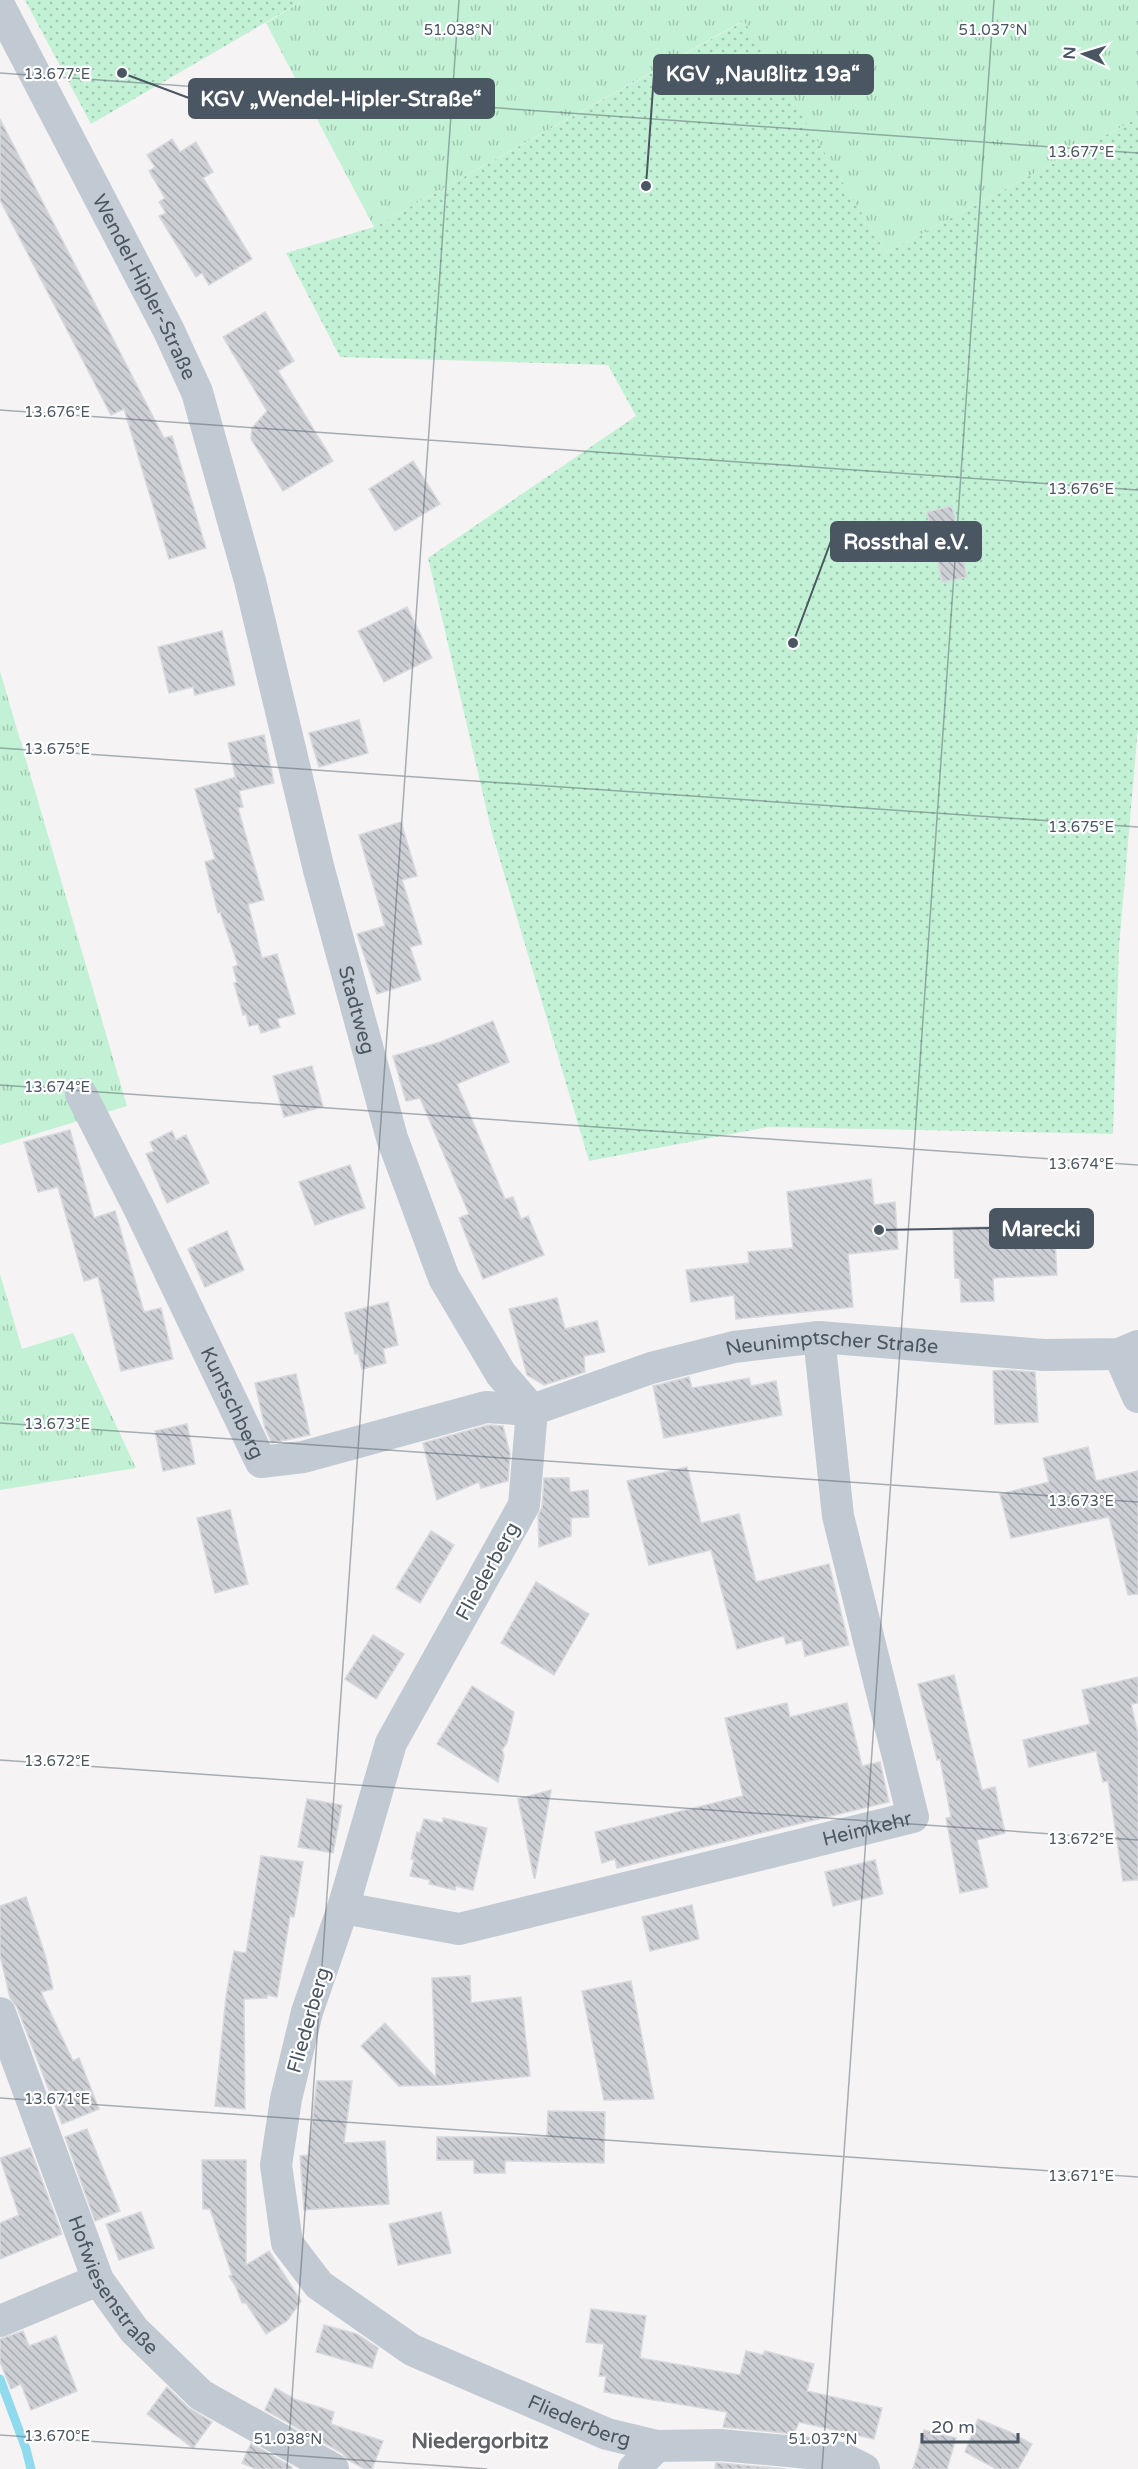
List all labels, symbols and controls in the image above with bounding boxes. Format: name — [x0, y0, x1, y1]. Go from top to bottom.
text: 51.038°N — [424, 21, 492, 39]
text: 51.037°N — [958, 21, 1028, 39]
north arrow — [1054, 24, 1114, 84]
text: N — [1060, 46, 1080, 60]
callout: KGV „Naußlitz 19a“ — [654, 55, 873, 94]
text: KGV „Naußlitz 19a“ — [666, 62, 860, 87]
text: 13.677°E — [24, 65, 90, 83]
callout: KGV „Wendel-Hipler-Straße“ — [189, 79, 494, 118]
text: KGV „Wendel-Hipler-Straße“ — [200, 87, 482, 112]
text: 13.677°E — [1048, 143, 1114, 161]
street label: Wendel-Hipler-Straße — [87, 190, 201, 384]
text: 13.676°E — [24, 403, 90, 421]
text: 13.676°E — [1048, 480, 1114, 498]
callout: Rossthal e.V. — [831, 522, 981, 561]
text: Rossthal e.V. — [843, 530, 969, 555]
text: 13.675°E — [24, 740, 90, 758]
text: 13.675°E — [1048, 818, 1114, 836]
street label: Stadtweg — [333, 963, 380, 1057]
text: 13.674°E — [24, 1078, 90, 1096]
text: 13.674°E — [1048, 1155, 1114, 1173]
callout: Marecki — [990, 1209, 1093, 1248]
text: Marecki — [1001, 1217, 1081, 1242]
street label: Neunimptscher Straße — [723, 1326, 939, 1362]
street label: Kuntschberg — [195, 1343, 269, 1463]
text: 13.673°E — [24, 1415, 90, 1433]
text: 13.673°E — [1048, 1492, 1114, 1510]
street label: Fliederberg — [451, 1518, 525, 1625]
text: 13.672°E — [24, 1752, 90, 1770]
street label: Heimkehr — [820, 1807, 915, 1852]
text: 13.672°E — [1048, 1830, 1114, 1848]
street label: Fliederberg — [282, 1965, 335, 2076]
text: 13.671°E — [24, 2090, 90, 2108]
text: 13.671°E — [1048, 2167, 1114, 2185]
street label: Hofwiesenstraße — [62, 2212, 163, 2360]
street label: Fliederberg — [524, 2390, 633, 2452]
scale bar — [922, 2406, 1018, 2444]
text: 20 m — [931, 2416, 975, 2438]
text: 13.670°E — [24, 2427, 90, 2445]
district label: Niedergorbitz — [411, 2429, 549, 2454]
text: 51.038°N — [254, 2430, 322, 2448]
text: 51.037°N — [788, 2430, 858, 2448]

